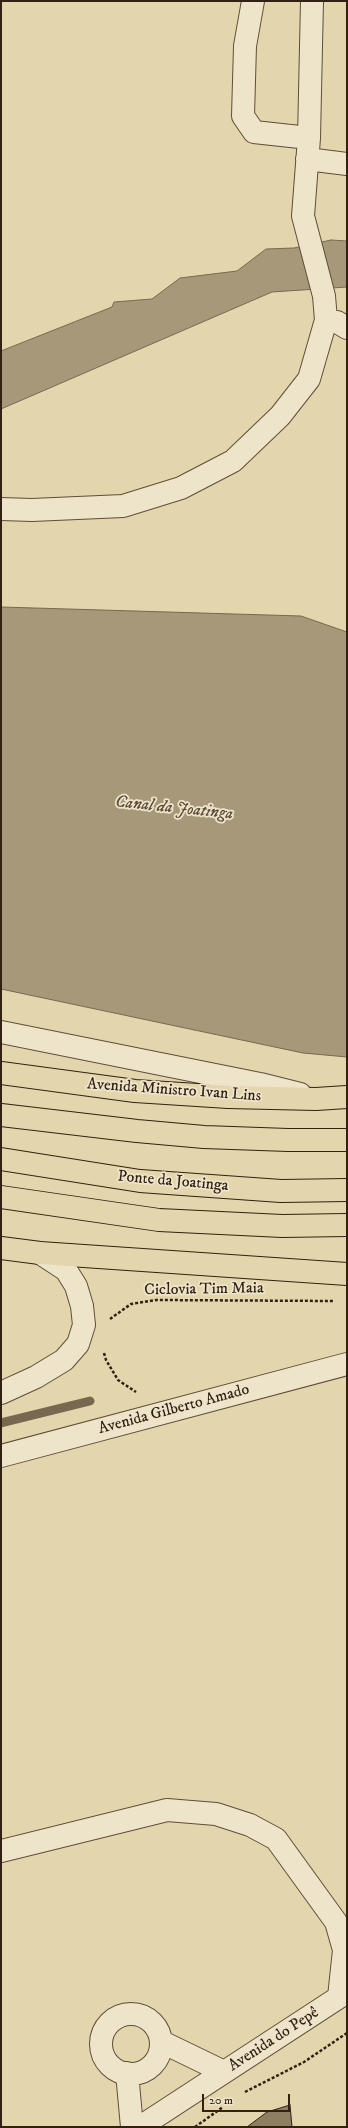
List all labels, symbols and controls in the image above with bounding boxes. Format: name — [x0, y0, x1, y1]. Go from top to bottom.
water label: Canal da Joatinga — [114, 793, 234, 825]
street label: Avenida Ministro Ivan Lins — [86, 1075, 262, 1107]
street label: Ponte da Joatinga — [117, 1168, 229, 1196]
street label: Ciclovia Tim Maia — [144, 1279, 264, 1301]
street label: Avenida Gilberto Amado — [96, 1381, 252, 1439]
street label: Avenida do Pepê — [225, 2004, 323, 2076]
scale bar — [204, 2086, 292, 2112]
text: 20 m — [209, 2093, 233, 2108]

